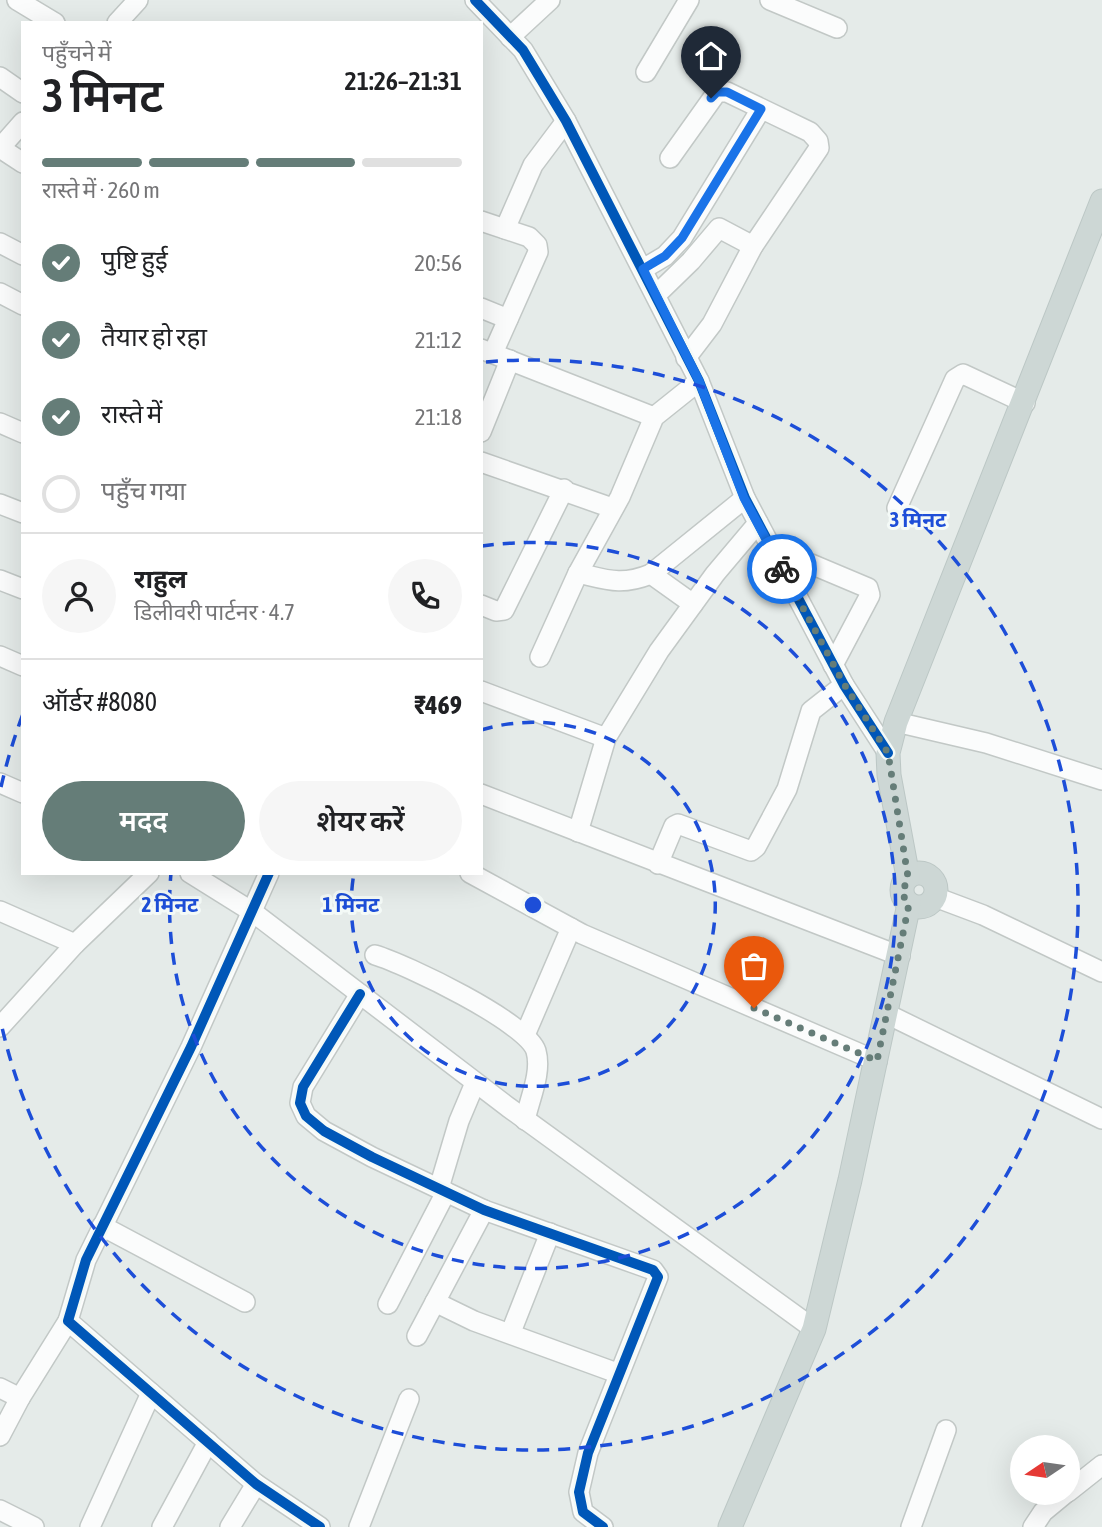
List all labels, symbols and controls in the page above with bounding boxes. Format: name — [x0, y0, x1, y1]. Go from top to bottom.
pin — [681, 26, 741, 98]
icon: home — [692, 37, 730, 75]
text: पहुँचने में — [42, 40, 112, 66]
text: 21:26–21:31 — [345, 66, 462, 96]
text: 3 मिनट — [42, 69, 163, 122]
text: रास्ते में · 260 m — [42, 177, 160, 203]
icon: check — [42, 244, 80, 282]
text: पुष्टि हुई — [101, 245, 168, 275]
text: 20:56 — [414, 250, 462, 276]
icon: check — [42, 321, 80, 359]
text: तैयार हो रहा — [101, 322, 207, 352]
text: 21:12 — [415, 327, 462, 353]
icon: check — [42, 398, 80, 436]
text: रास्ते में — [101, 399, 162, 429]
text: 21:18 — [415, 404, 462, 430]
text: पहुँच गया — [101, 476, 186, 506]
text: 3 मिनट — [890, 507, 947, 531]
courier — [747, 534, 817, 604]
icon: bike — [763, 550, 801, 588]
button: person — [42, 559, 116, 633]
button: phone — [388, 559, 462, 633]
text: राहुल — [134, 564, 187, 594]
text: डिलीवरी पार्टनर · 4.7 — [134, 599, 295, 625]
text: ऑर्डर #8080 — [42, 687, 157, 717]
text: ₹469 — [414, 690, 462, 720]
button: मदद — [42, 781, 245, 861]
button: शेयर करें — [259, 781, 462, 861]
text: 2 मिनट — [142, 892, 199, 916]
text: 1 मिनट — [323, 892, 380, 916]
centre of rings — [521, 893, 545, 917]
pin — [724, 936, 784, 1008]
icon: bag — [735, 947, 773, 985]
north arrow — [1010, 1435, 1080, 1505]
map controls — [1010, 1435, 1080, 1505]

